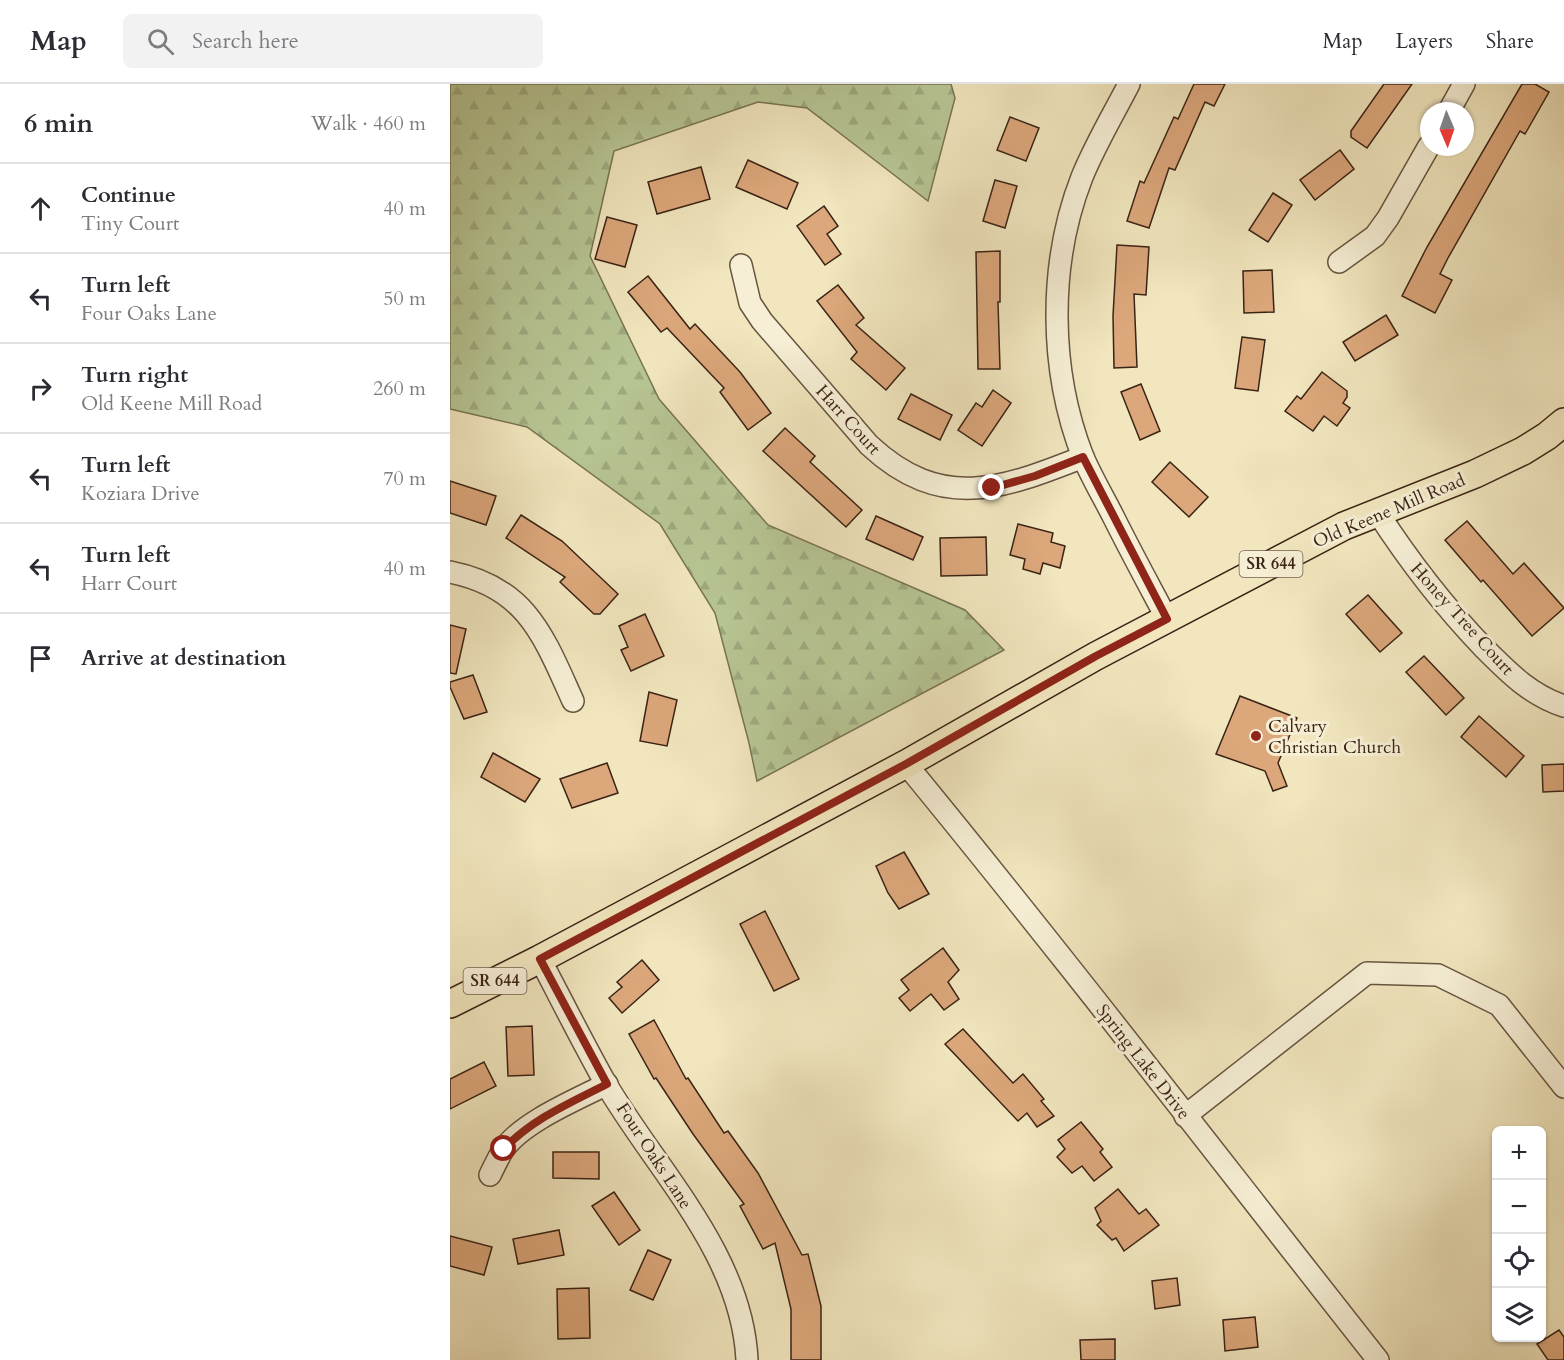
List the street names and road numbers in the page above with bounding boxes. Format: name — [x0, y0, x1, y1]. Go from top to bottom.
street label: Harr Court — [810, 380, 886, 461]
street label: Old Keene Mill Road — [1309, 467, 1469, 554]
road number: SR 644 — [1240, 551, 1302, 577]
street label: Honey Tree Court — [1404, 557, 1520, 681]
road number: SR 644 — [464, 968, 526, 994]
street label: Spring Lake Drive — [1090, 999, 1196, 1125]
street label: Four Oaks Lane — [610, 1098, 698, 1214]

